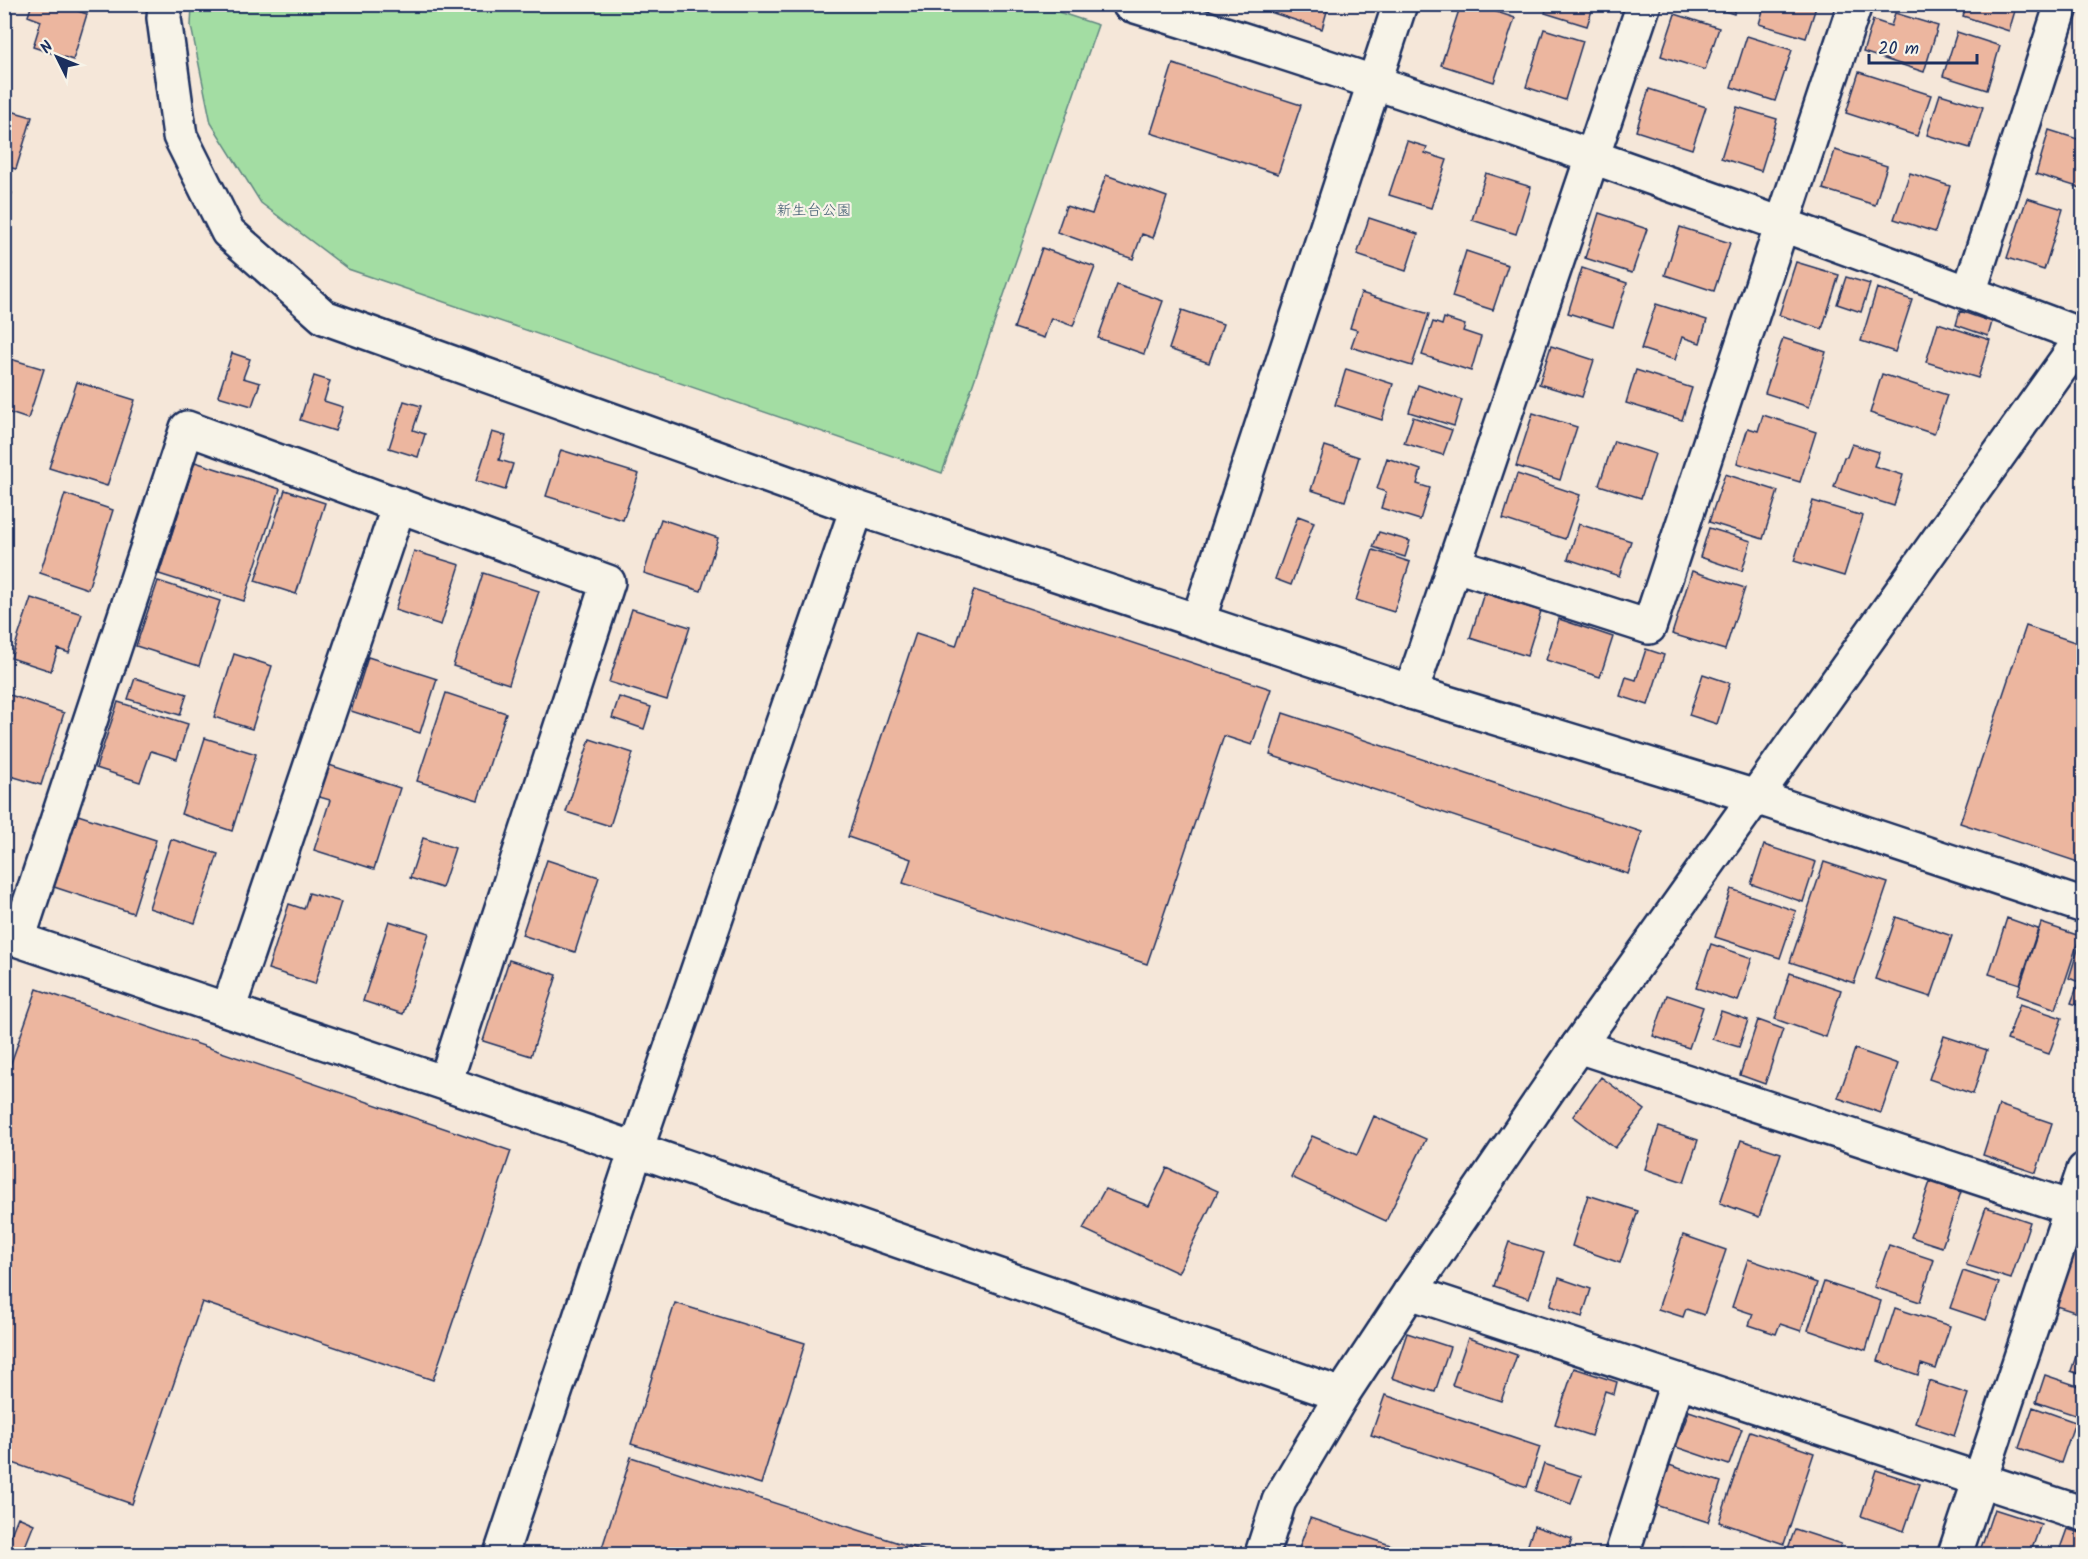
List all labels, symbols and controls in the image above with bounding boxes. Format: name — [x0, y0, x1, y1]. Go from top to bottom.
north arrow — [27, 27, 87, 87]
scale bar — [1869, 27, 1977, 65]
text: 20 m — [1878, 35, 1919, 64]
text: N — [35, 36, 60, 60]
park label: 新生台公園 — [776, 199, 852, 223]

